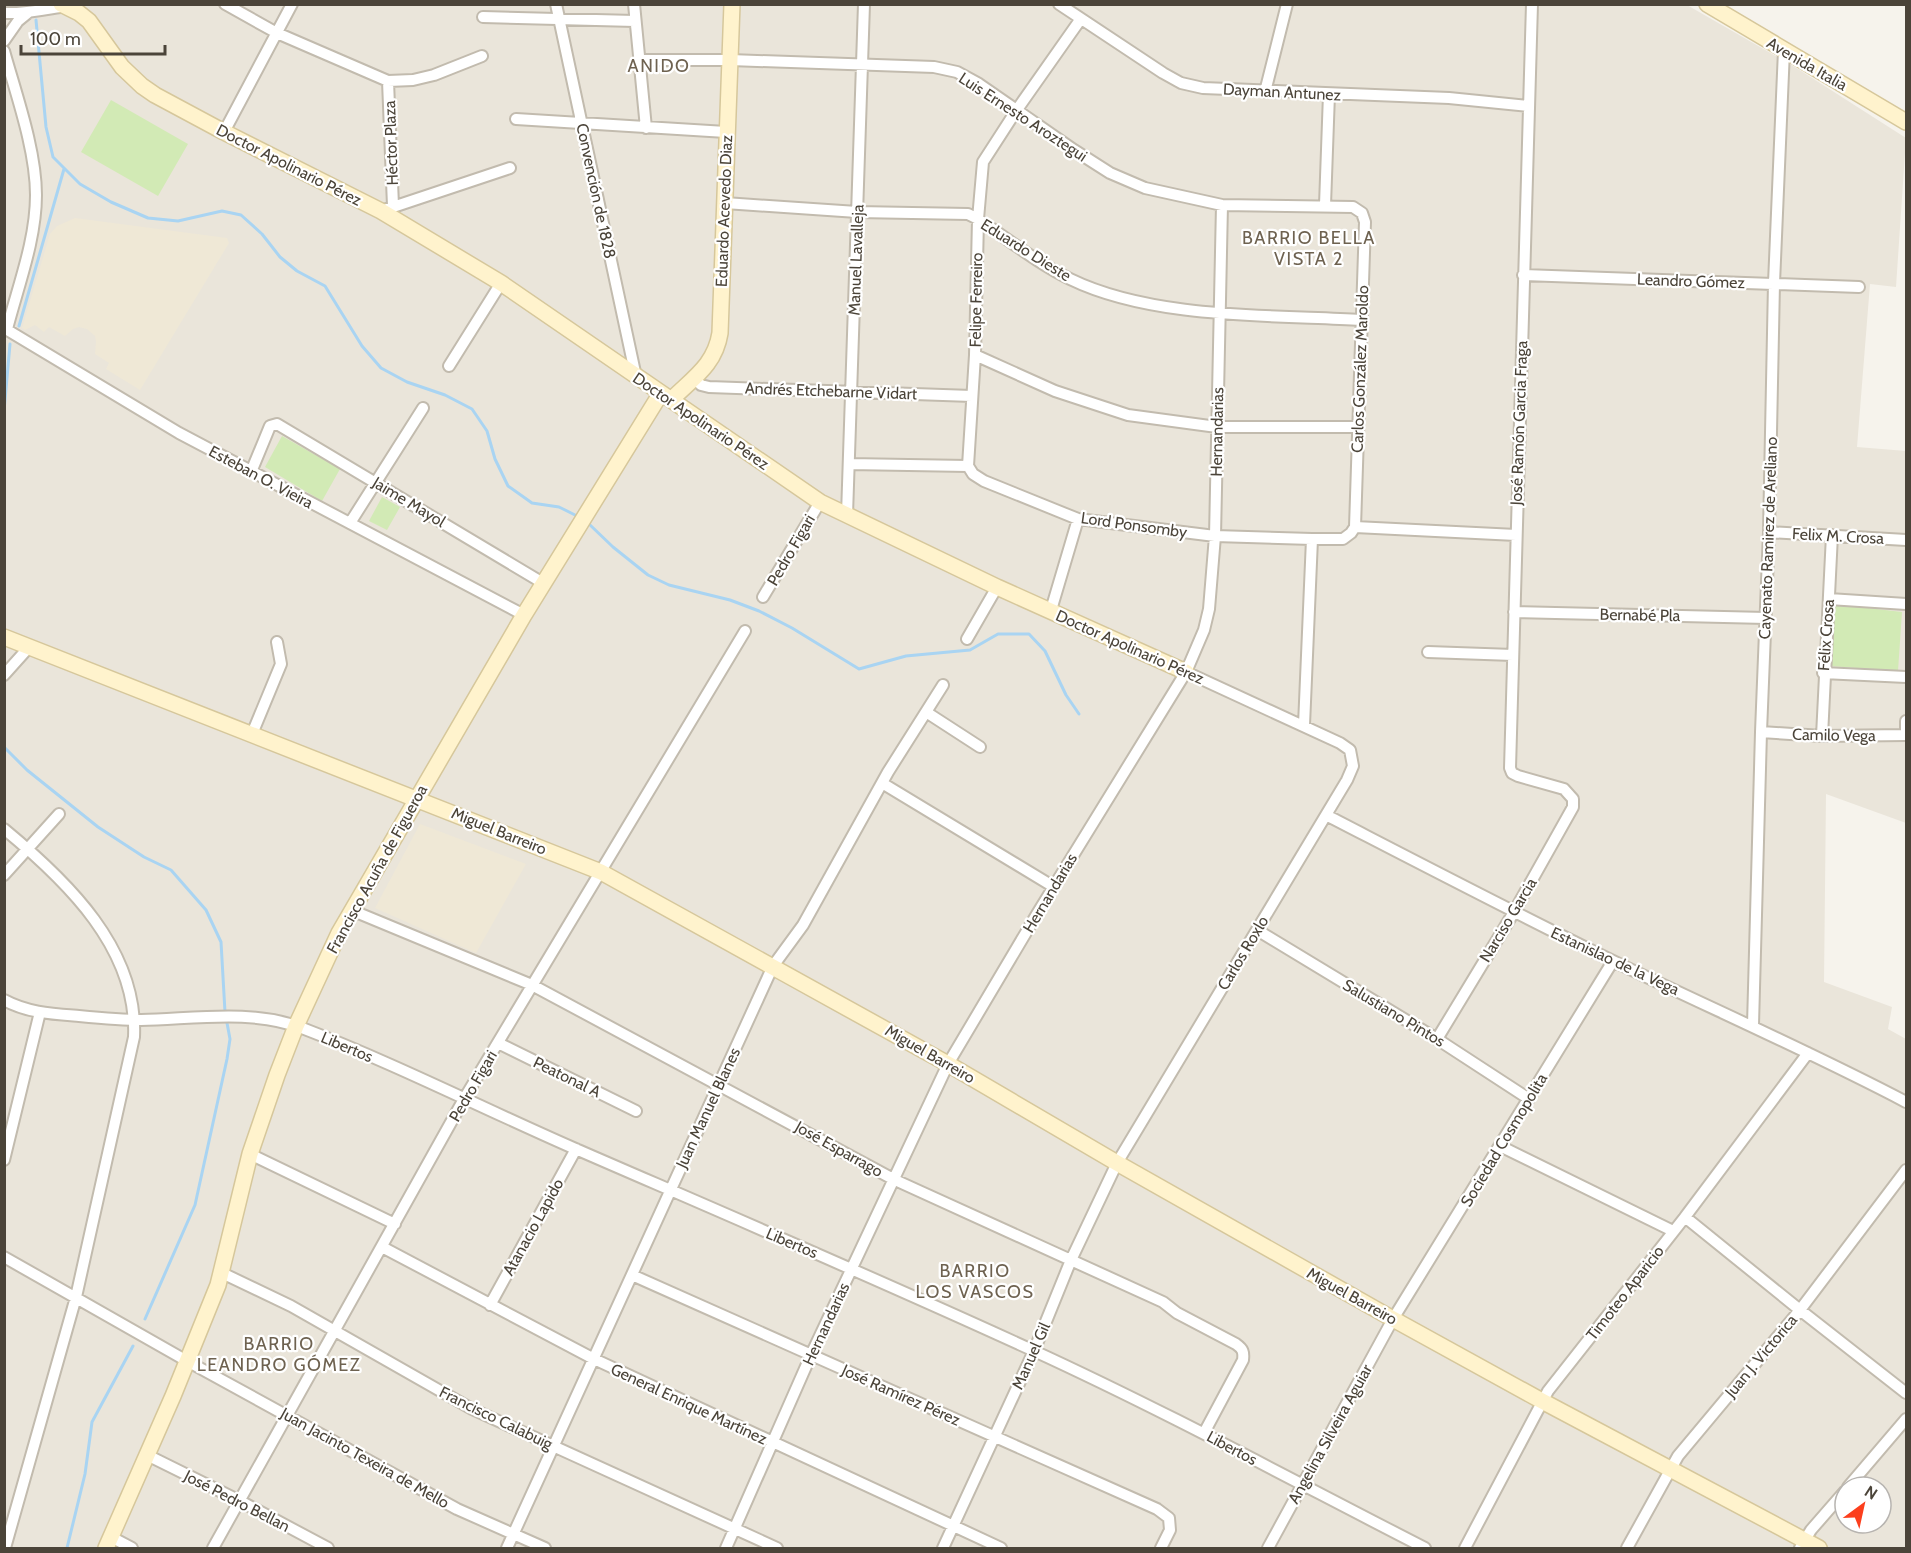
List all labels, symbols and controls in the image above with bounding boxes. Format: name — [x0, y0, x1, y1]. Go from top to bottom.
scale bar — [21, 18, 165, 56]
text: 100 m — [30, 28, 81, 50]
street label: Avenida Italia — [1763, 33, 1851, 95]
district label: ANIDO — [628, 55, 690, 77]
street label: Luis Ernesto Aroztegui — [955, 68, 1091, 166]
street label: Dayman Antunez — [1222, 79, 1342, 105]
street label: Héctor Plaza — [380, 100, 402, 186]
street label: Doctor Apolinario Pérez — [213, 120, 365, 210]
street label: Convención de 1828 — [572, 122, 620, 260]
street label: Eduardo Acevedo Diaz — [712, 134, 736, 287]
street label: Manuel Lavalleja — [845, 204, 867, 316]
street label: Eduardo Dieste — [977, 215, 1075, 285]
district label: BARRIO BELLA VISTA 2 — [1242, 227, 1376, 270]
street label: Felipe Ferreiro — [966, 252, 986, 348]
street label: Leandro Gómez — [1637, 270, 1746, 292]
street label: Carlos González Maroldo — [1348, 285, 1372, 453]
street label: José Ramón Garcia Fraga — [1507, 340, 1531, 507]
street label: Doctor Apolinario Pérez — [629, 368, 773, 474]
street label: Andrés Etchebarne Vidart — [745, 378, 918, 404]
street label: Hernandarias — [1207, 387, 1227, 477]
street label: Cayenato Ramirez de Areliano — [1755, 436, 1781, 640]
street label: Esteban O. Vieira — [206, 442, 317, 513]
street label: Jaime Mayol — [368, 472, 449, 531]
street label: Lord Ponsomby — [1080, 508, 1188, 542]
street label: Pedro Figari — [763, 511, 819, 589]
street label: Felix M. Crosa — [1792, 524, 1885, 548]
street label: Félix Crosa — [1814, 598, 1838, 672]
street label: Bernabé Pla — [1600, 605, 1681, 625]
street label: Doctor Apolinario Pérez — [1053, 606, 1208, 688]
street label: Camilo Vega — [1792, 725, 1876, 745]
street label: Francisco Acuña de Figueroa — [323, 781, 431, 957]
street label: Miguel Barreiro — [449, 803, 549, 859]
street label: Hernandarias — [1019, 850, 1081, 936]
street label: Narciso Garcia — [1475, 874, 1541, 966]
street label: Carlos Roxlo — [1213, 912, 1273, 994]
street label: Estanislao de la Vega — [1548, 923, 1683, 999]
street label: Salustiano Pintos — [1340, 975, 1449, 1051]
street label: Miguel Barreiro — [882, 1021, 978, 1087]
street label: Libertos — [318, 1028, 376, 1066]
street label: Juan Manuel Blanes — [671, 1044, 744, 1172]
street label: Pedro Figari — [445, 1047, 501, 1125]
street label: Peatonal A — [530, 1053, 604, 1102]
street label: Sociedad Cosmopolita — [1457, 1070, 1551, 1210]
street label: José Esparrago — [791, 1117, 886, 1181]
street label: Atanacio Lapido — [499, 1175, 568, 1279]
street label: Libertos — [763, 1224, 821, 1262]
street label: Timoteo Aparicio — [1582, 1242, 1668, 1344]
district label: BARRIO LOS VASCOS — [916, 1260, 1034, 1303]
street label: Miguel Barreiro — [1303, 1263, 1401, 1329]
street label: Hernandarias — [799, 1279, 854, 1368]
street label: Juan J. Victorica — [1720, 1311, 1801, 1402]
street label: Manuel Gil — [1008, 1319, 1054, 1392]
district label: BARRIO LEANDRO GÓMEZ — [197, 1333, 361, 1376]
street label: General Enrique Martínez — [608, 1359, 771, 1449]
street label: José Ramírez Pérez — [838, 1360, 964, 1430]
street label: Angelina Silveira Aguiar — [1284, 1360, 1377, 1507]
street label: Francisco Calabuig — [436, 1382, 557, 1454]
street label: Juan Jacinto Texeira de Mello — [277, 1403, 453, 1512]
street label: Libertos — [1204, 1427, 1261, 1469]
street label: José Pedro Bellan — [180, 1466, 293, 1536]
north arrow — [1833, 1475, 1893, 1535]
text: N — [1861, 1482, 1881, 1504]

